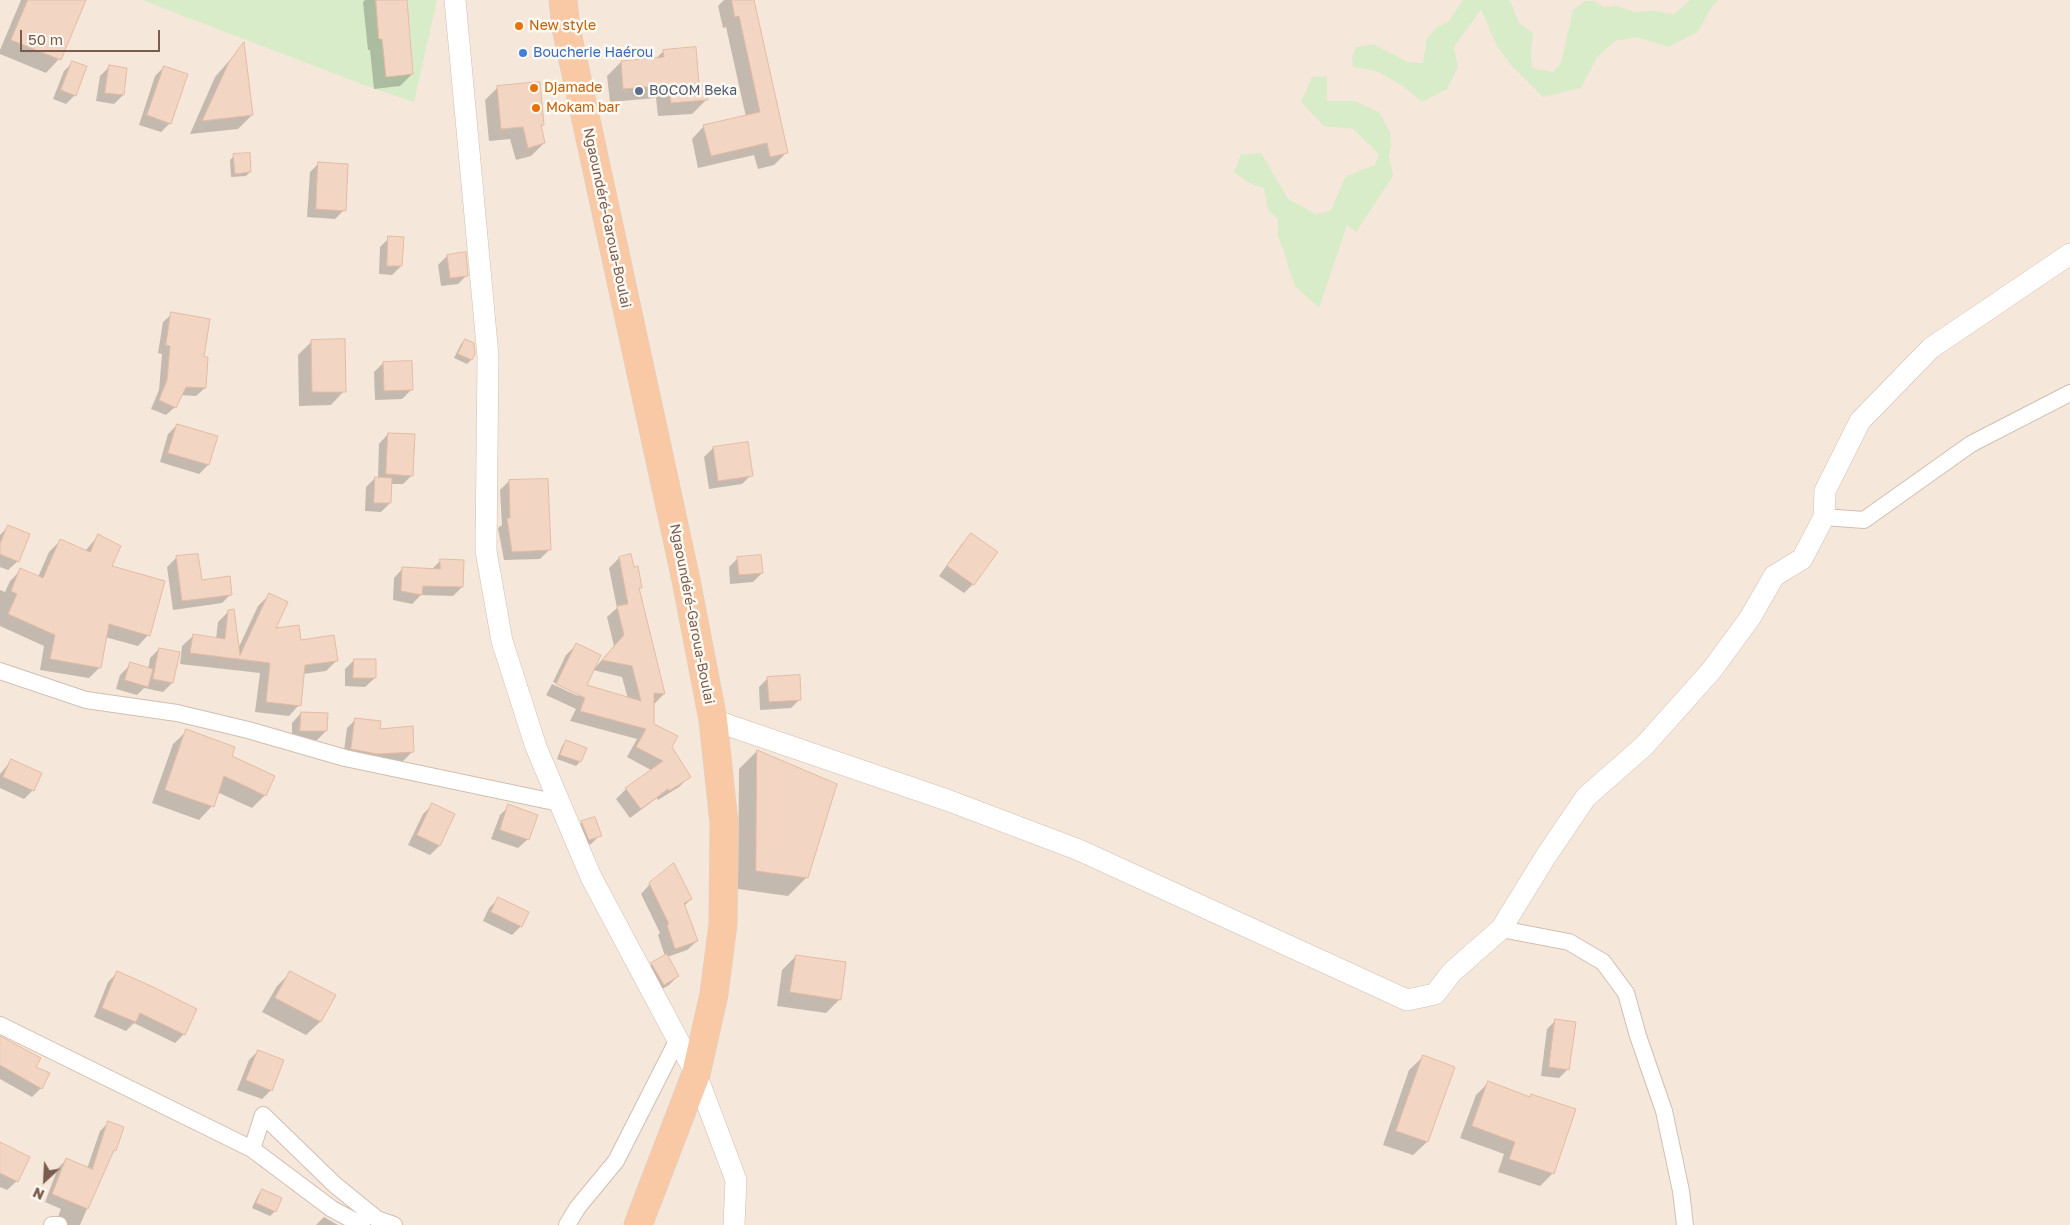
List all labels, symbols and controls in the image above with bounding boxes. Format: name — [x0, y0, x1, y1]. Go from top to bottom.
place label: New style — [529, 18, 596, 34]
scale bar — [22, 20, 162, 52]
marker: New style — [513, 20, 525, 32]
text: 50 m — [28, 30, 63, 48]
place label: Boucherie Haérou — [533, 45, 653, 61]
marker: Boucherie Haérou — [517, 47, 529, 59]
place label: Djamade — [544, 80, 602, 96]
marker: Djamade — [528, 82, 540, 94]
place label: BOCOM Beka — [649, 83, 737, 99]
marker: BOCOM Beka — [633, 85, 645, 97]
place label: Mokam bar — [546, 100, 620, 116]
marker: Mokam bar — [530, 102, 542, 114]
street label: Ngaoundéré-Garoua-Boulai — [580, 126, 634, 310]
street label: Ngaoundéré-Garoua-Boulai — [666, 522, 718, 706]
north arrow — [20, 1155, 70, 1205]
text: N — [30, 1184, 47, 1204]

